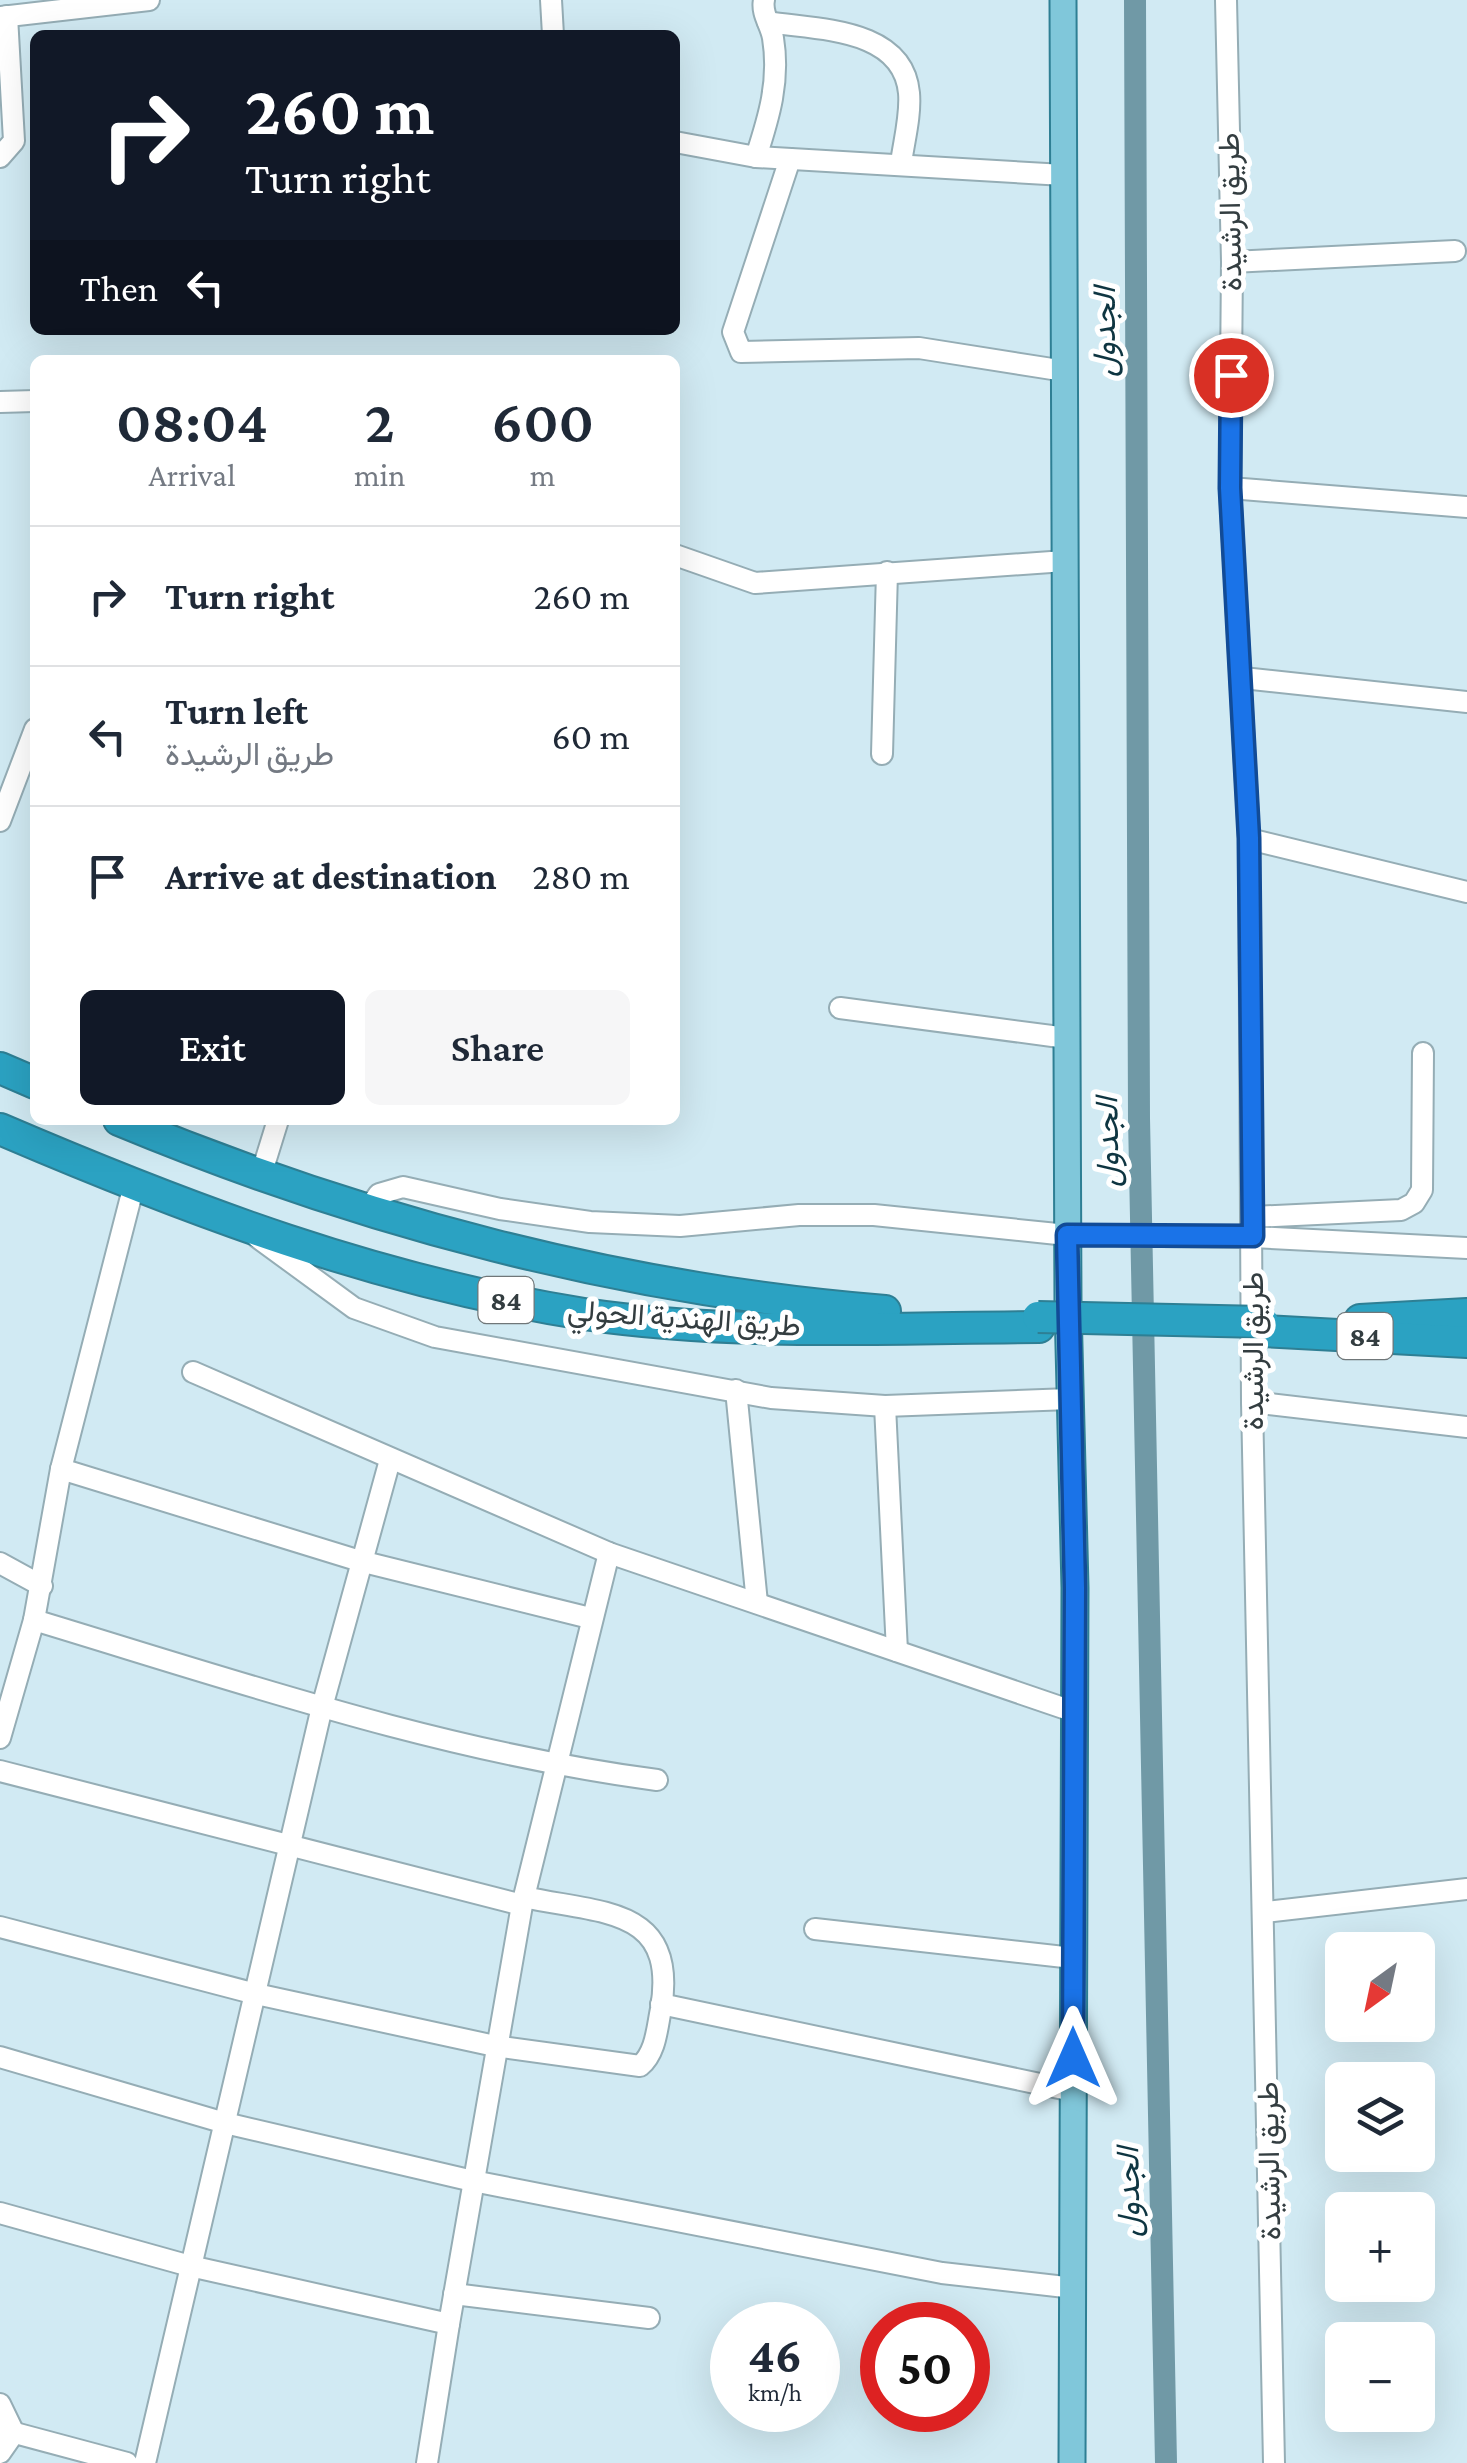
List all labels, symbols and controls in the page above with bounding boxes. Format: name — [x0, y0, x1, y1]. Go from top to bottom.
icon: right — [80, 70, 210, 200]
text: 260 m — [245, 71, 434, 149]
street label: طريق الرشيدة — [1212, 132, 1249, 292]
text: Turn right — [245, 153, 430, 203]
icon: left — [178, 260, 233, 315]
text: Then — [80, 267, 158, 309]
water label: الجدول — [1086, 283, 1124, 377]
pin — [1189, 333, 1274, 418]
icon: arrive — [1204, 348, 1259, 403]
text: 08:04 — [116, 388, 268, 455]
text: 2 — [365, 388, 395, 455]
text: 600 — [491, 388, 594, 455]
text: Arrival — [148, 457, 236, 493]
text: min — [354, 457, 405, 493]
text: m — [530, 457, 556, 493]
icon: right — [80, 569, 135, 624]
text: Turn right — [165, 575, 334, 617]
text: 260 m — [533, 575, 630, 617]
text: Turn left — [165, 690, 308, 732]
icon: left — [80, 709, 135, 764]
text: 60 m — [552, 715, 630, 757]
text: طريق الرشيدة — [165, 736, 334, 772]
icon: arrive — [80, 849, 135, 904]
text: Arrive at destination — [165, 855, 497, 897]
text: 280 m — [532, 855, 630, 897]
button: Exit — [80, 990, 345, 1105]
button: Share — [365, 990, 630, 1105]
water label: الجدول — [1088, 1093, 1128, 1187]
street label: طريق الرشيدة — [1236, 1272, 1271, 1430]
road number: 84 — [478, 1277, 534, 1323]
street label: طريق الهندية الحولي — [566, 1293, 802, 1350]
road number: 84 — [1338, 1313, 1392, 1359]
north arrow — [1325, 1932, 1435, 2042]
map controls — [1325, 1932, 1435, 2432]
position arrow — [1021, 2006, 1125, 2110]
button: layers — [1325, 2062, 1435, 2172]
street label: طريق الرشيدة — [1251, 2081, 1288, 2241]
water label: الجدول — [1109, 2143, 1149, 2237]
button: + — [1325, 2192, 1435, 2302]
speed limit sign: 50 — [860, 2302, 990, 2432]
button: − — [1325, 2322, 1435, 2432]
text: 46 — [748, 2327, 802, 2383]
text: km/h — [748, 2379, 802, 2406]

